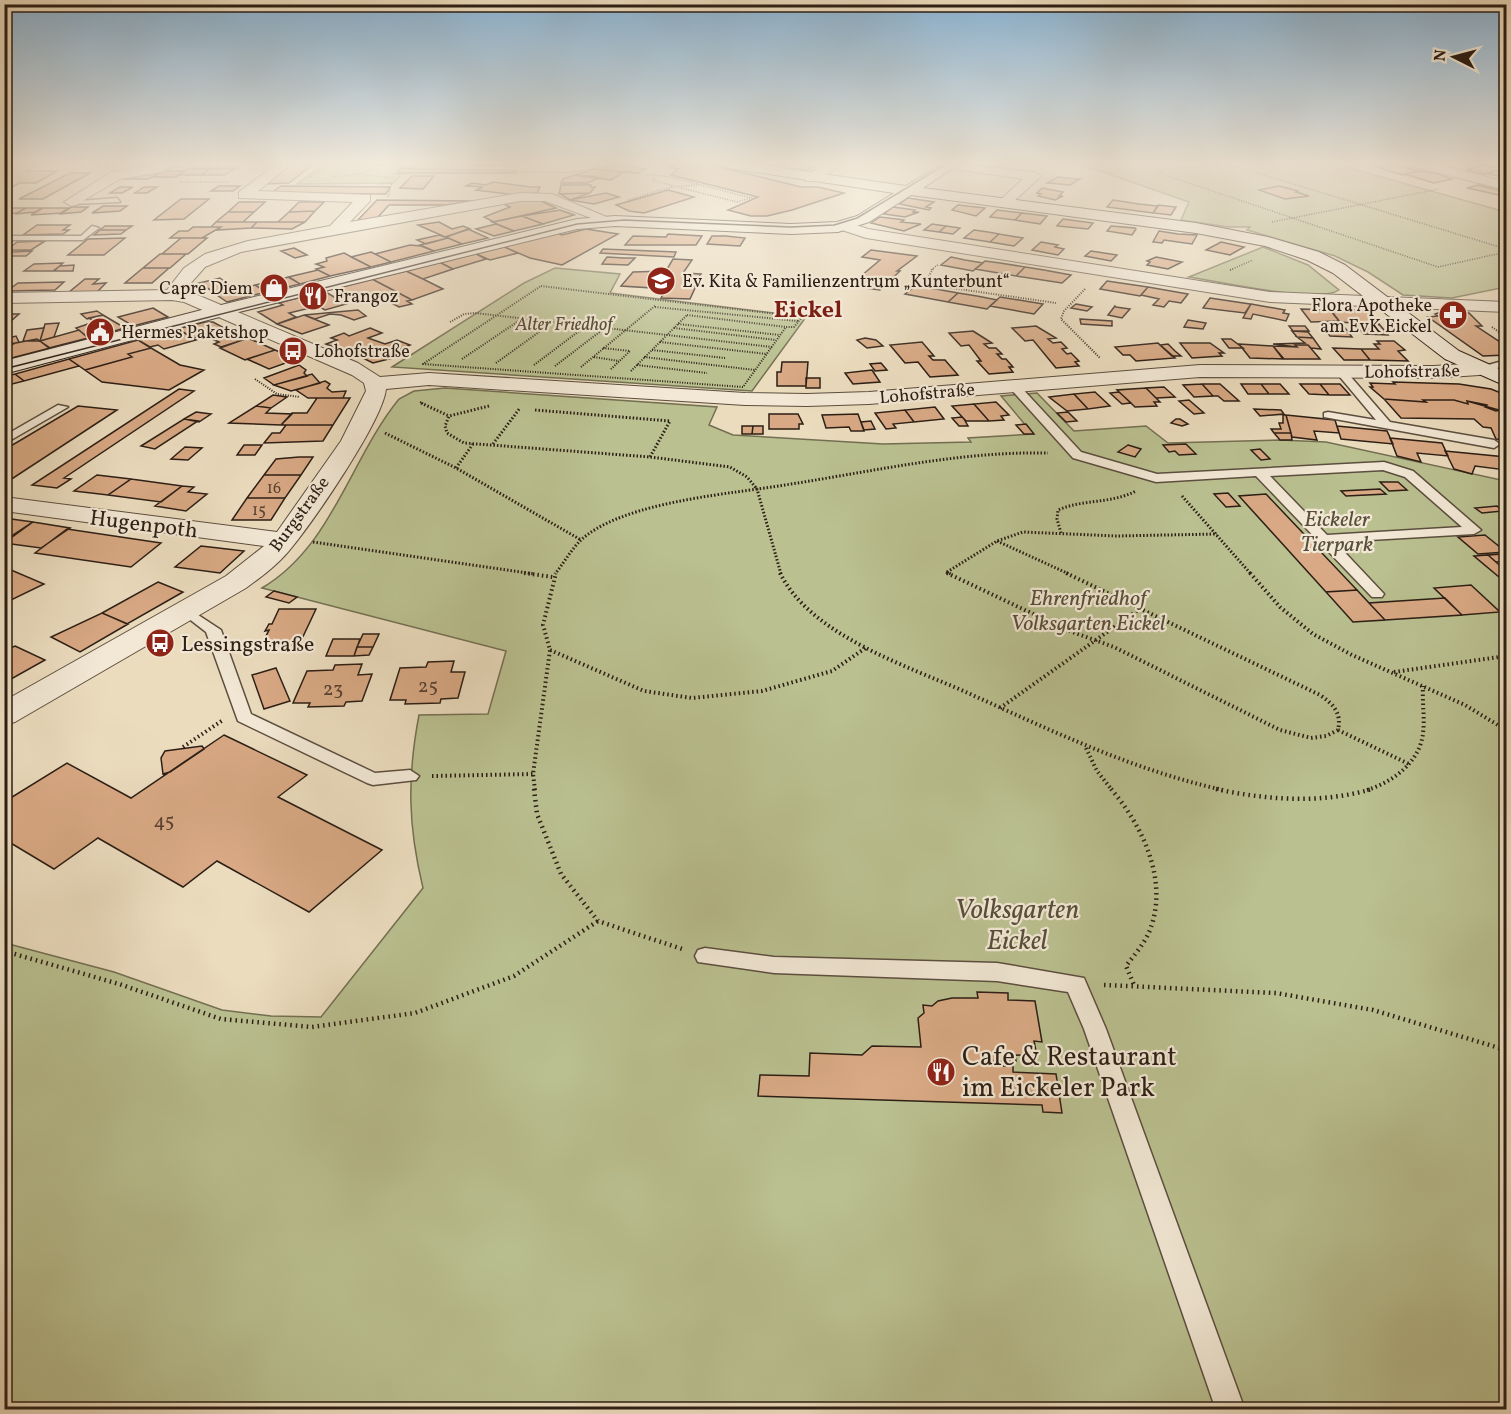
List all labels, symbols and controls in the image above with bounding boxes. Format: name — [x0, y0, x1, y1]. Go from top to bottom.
north arrow — [1424, 27, 1484, 87]
text: N — [1430, 48, 1453, 63]
school or university icon: Ev. Kita & Familienzentrum „Kunterbunt“ — [645, 265, 677, 297]
place label: Ev. Kita & Familienzentrum „Kunterbunt“ — [682, 270, 1010, 295]
shop icon: Capre Diem — [258, 272, 290, 304]
place label: Capre Diem — [159, 277, 253, 302]
restaurant icon: Frangoz — [297, 280, 329, 312]
place label: Frangoz — [334, 285, 399, 310]
district label: Eickel — [774, 294, 842, 328]
place label: Flora Apotheke am EvK Eickel — [1311, 294, 1432, 340]
pharmacy icon: Flora Apotheke am EvK Eickel — [1437, 299, 1469, 331]
park label: Alter Friedhof — [514, 313, 616, 338]
public building icon: Hermes Paketshop — [84, 316, 116, 348]
place label: Hermes Paketshop — [121, 321, 269, 346]
bus stop icon: Lohofstraße — [277, 335, 309, 367]
place label: Lohofstraße — [314, 340, 410, 365]
street label: Lohofstraße — [1364, 359, 1460, 386]
street label: Lohofstraße — [878, 378, 976, 411]
street label: Burgstraße — [264, 472, 336, 558]
house number: 16 — [267, 478, 281, 500]
house number: 15 — [252, 500, 266, 522]
street label: Hugenpoth — [88, 503, 200, 548]
park label: Eickeler Tierpark — [1301, 505, 1373, 561]
park label: Ehrenfriedhof Volksgarten Eickel — [1010, 584, 1166, 640]
bus stop icon: Lessingstraße — [144, 627, 176, 659]
place label: Lessingstraße — [181, 630, 314, 661]
house number: 25 — [418, 673, 438, 701]
house number: 23 — [323, 676, 343, 704]
house number: 45 — [154, 808, 174, 836]
park label: Volksgarten Eickel — [955, 892, 1079, 961]
place label: Cafe & Restaurant im Eickeler Park — [962, 1039, 1177, 1108]
restaurant icon: Cafe & Restaurant im Eickeler Park — [925, 1056, 957, 1088]

